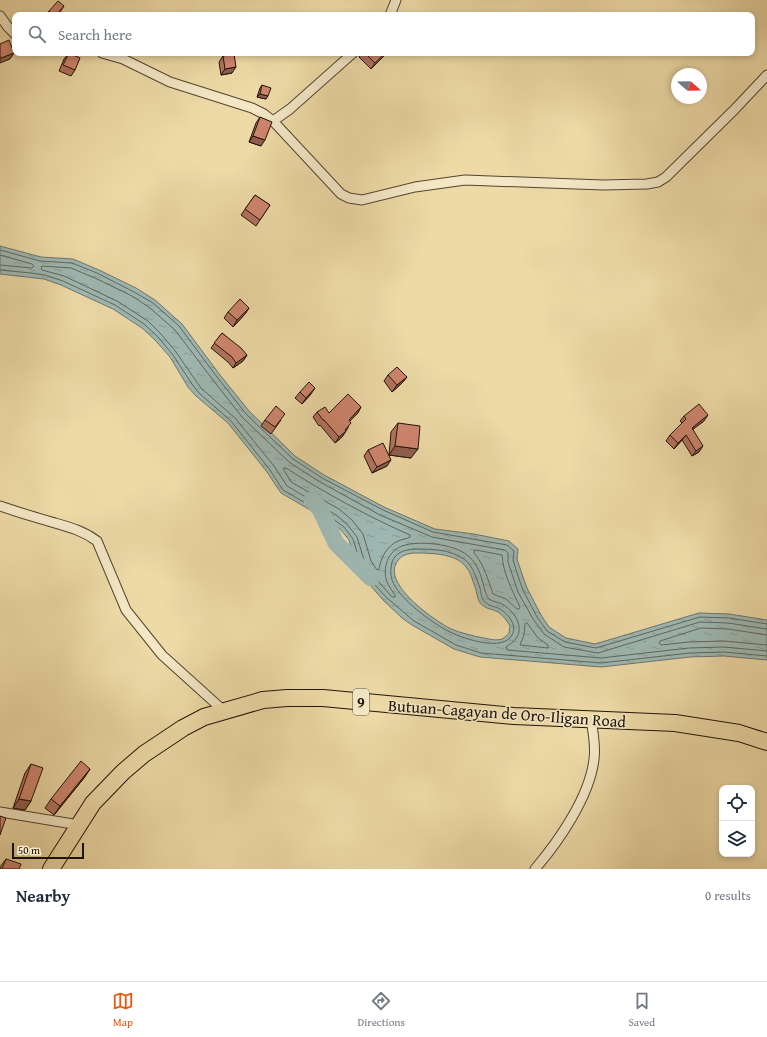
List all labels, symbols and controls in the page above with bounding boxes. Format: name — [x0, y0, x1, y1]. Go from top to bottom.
search box — [12, 12, 755, 56]
icon: search — [26, 23, 48, 45]
text: Search here — [58, 24, 132, 45]
north arrow — [671, 68, 707, 104]
road number: 9 — [353, 689, 369, 715]
street label: Butuan-Cagayan de Oro-Iligan Road — [387, 693, 627, 733]
map controls — [719, 785, 755, 857]
button: locate — [719, 785, 755, 821]
button: layers — [719, 821, 755, 857]
scale bar — [12, 841, 84, 860]
text: 50 m — [18, 842, 40, 858]
text: Nearby — [16, 883, 70, 908]
text: 0 results — [705, 886, 751, 905]
tab: Map — [112, 990, 134, 1030]
tab: Directions — [358, 990, 405, 1030]
tab: Saved — [628, 990, 655, 1030]

